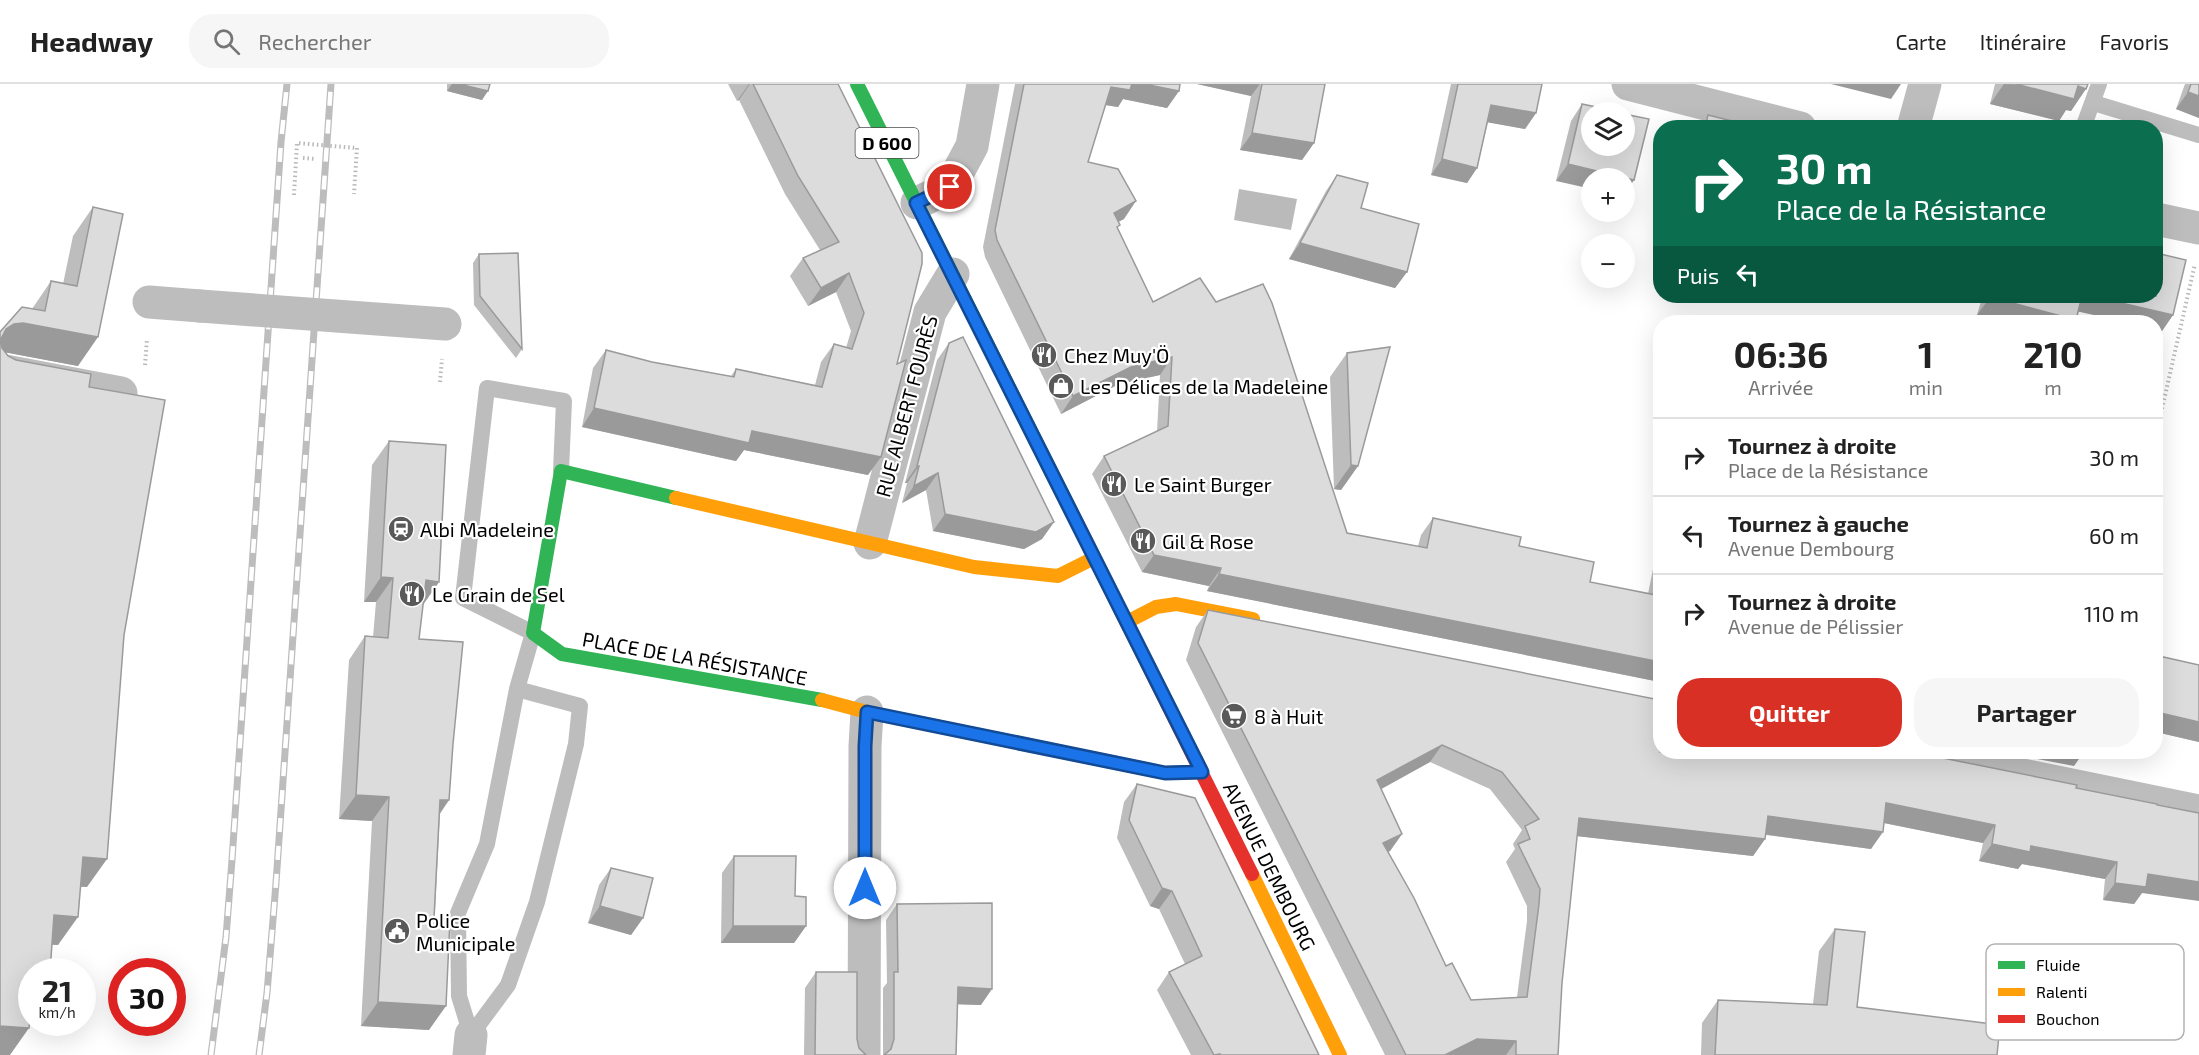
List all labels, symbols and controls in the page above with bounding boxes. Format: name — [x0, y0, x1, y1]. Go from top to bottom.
search box — [189, 14, 609, 68]
text: Headway — [30, 24, 153, 58]
icon: search — [210, 25, 243, 58]
text: Rechercher — [258, 28, 372, 54]
text: Carte — [1895, 29, 1947, 54]
text: Itinéraire — [1980, 29, 2066, 54]
text: Favoris — [2099, 29, 2169, 54]
map controls — [1581, 102, 1635, 288]
button: layers — [1581, 102, 1635, 156]
road number: D 600 — [856, 128, 918, 158]
text: 30 m — [1776, 142, 1872, 192]
icon: right — [1677, 144, 1755, 222]
pin — [924, 161, 975, 212]
button: + — [1581, 168, 1635, 222]
icon: arrive — [933, 170, 966, 203]
text: Place de la Résistance — [1776, 193, 2047, 225]
button: − — [1581, 234, 1635, 288]
icon: left — [1731, 258, 1764, 291]
text: Puis — [1677, 262, 1719, 288]
street label: RUE ALBERT FOURÈS — [870, 313, 942, 499]
text: 06:36 — [1733, 332, 1828, 375]
text: 1 — [1918, 332, 1934, 375]
text: 210 — [2023, 332, 2083, 375]
restaurant icon: Chez Muy'Ö — [1029, 340, 1059, 370]
place label: Chez Muy'Ö — [1064, 343, 1169, 367]
shop icon: Les Délices de la Madeleine — [1046, 371, 1076, 401]
place label: Les Délices de la Madeleine — [1080, 374, 1328, 398]
text: Arrivée — [1748, 375, 1814, 399]
text: min — [1909, 375, 1943, 399]
text: m — [2044, 375, 2062, 399]
text: Tournez à droite — [1728, 432, 1897, 458]
icon: right — [1677, 441, 1710, 474]
text: 30 m — [2089, 444, 2139, 470]
text: Place de la Résistance — [1728, 458, 1928, 482]
restaurant icon: Le Saint Burger — [1099, 469, 1129, 499]
place label: Le Saint Burger — [1134, 472, 1272, 496]
text: Tournez à gauche — [1728, 510, 1909, 536]
station icon: Albi Madeleine — [386, 514, 416, 544]
place label: Albi Madeleine — [420, 517, 554, 541]
icon: left — [1677, 519, 1710, 552]
text: 60 m — [2089, 522, 2139, 548]
restaurant icon: Gil & Rose — [1128, 526, 1158, 556]
place label: Gil & Rose — [1162, 529, 1254, 553]
text: Avenue Dembourg — [1728, 536, 1894, 560]
restaurant icon: Le Grain de Sel — [397, 579, 427, 609]
place label: Le Grain de Sel — [432, 582, 565, 606]
text: Tournez à droite — [1728, 588, 1897, 614]
icon: right — [1677, 597, 1710, 630]
text: 110 m — [2084, 600, 2139, 626]
text: Avenue de Pélissier — [1728, 614, 1904, 638]
street label: PLACE DE LA RÉSISTANCE — [581, 626, 809, 690]
button: Quitter — [1677, 678, 1902, 747]
button: Partager — [1914, 678, 2139, 747]
supermarket icon: 8 à Huit — [1219, 701, 1249, 731]
place label: 8 à Huit — [1254, 704, 1324, 728]
street label: AVENUE DEMBOURG — [1219, 778, 1321, 954]
position arrow — [833, 856, 897, 920]
place label: Police Municipale — [416, 908, 516, 955]
public building icon: Police Municipale — [382, 916, 412, 946]
legend — [1986, 944, 2184, 1040]
text: Fluide — [2036, 955, 2080, 974]
speed limit sign: 30 — [108, 958, 186, 1036]
text: 21 — [42, 972, 72, 1008]
text: Ralenti — [2036, 982, 2087, 1001]
text: km/h — [38, 1003, 76, 1021]
text: Bouchon — [2036, 1009, 2100, 1028]

